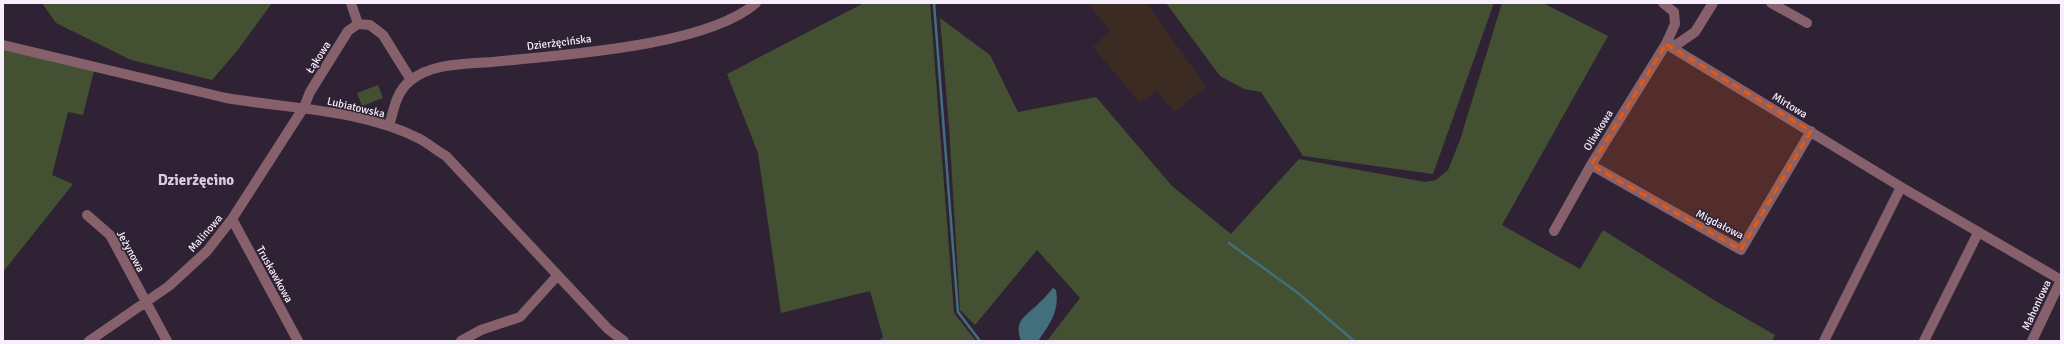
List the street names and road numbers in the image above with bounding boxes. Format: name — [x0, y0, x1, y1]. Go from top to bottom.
street label: Dzierżęcińska — [526, 32, 593, 53]
street label: Łąkowa — [303, 38, 334, 76]
street label: Mirtowa — [1770, 90, 1810, 121]
street label: Lubiatowska — [326, 95, 386, 121]
street label: Oliwkowa — [1581, 107, 1616, 153]
street label: Migdałowa — [1694, 207, 1746, 242]
street label: Malinowa — [185, 212, 226, 255]
street label: Jeżynowa — [114, 228, 147, 275]
street label: Truskawkowa — [254, 244, 296, 305]
street label: Mahoniowa — [2019, 278, 2054, 333]

